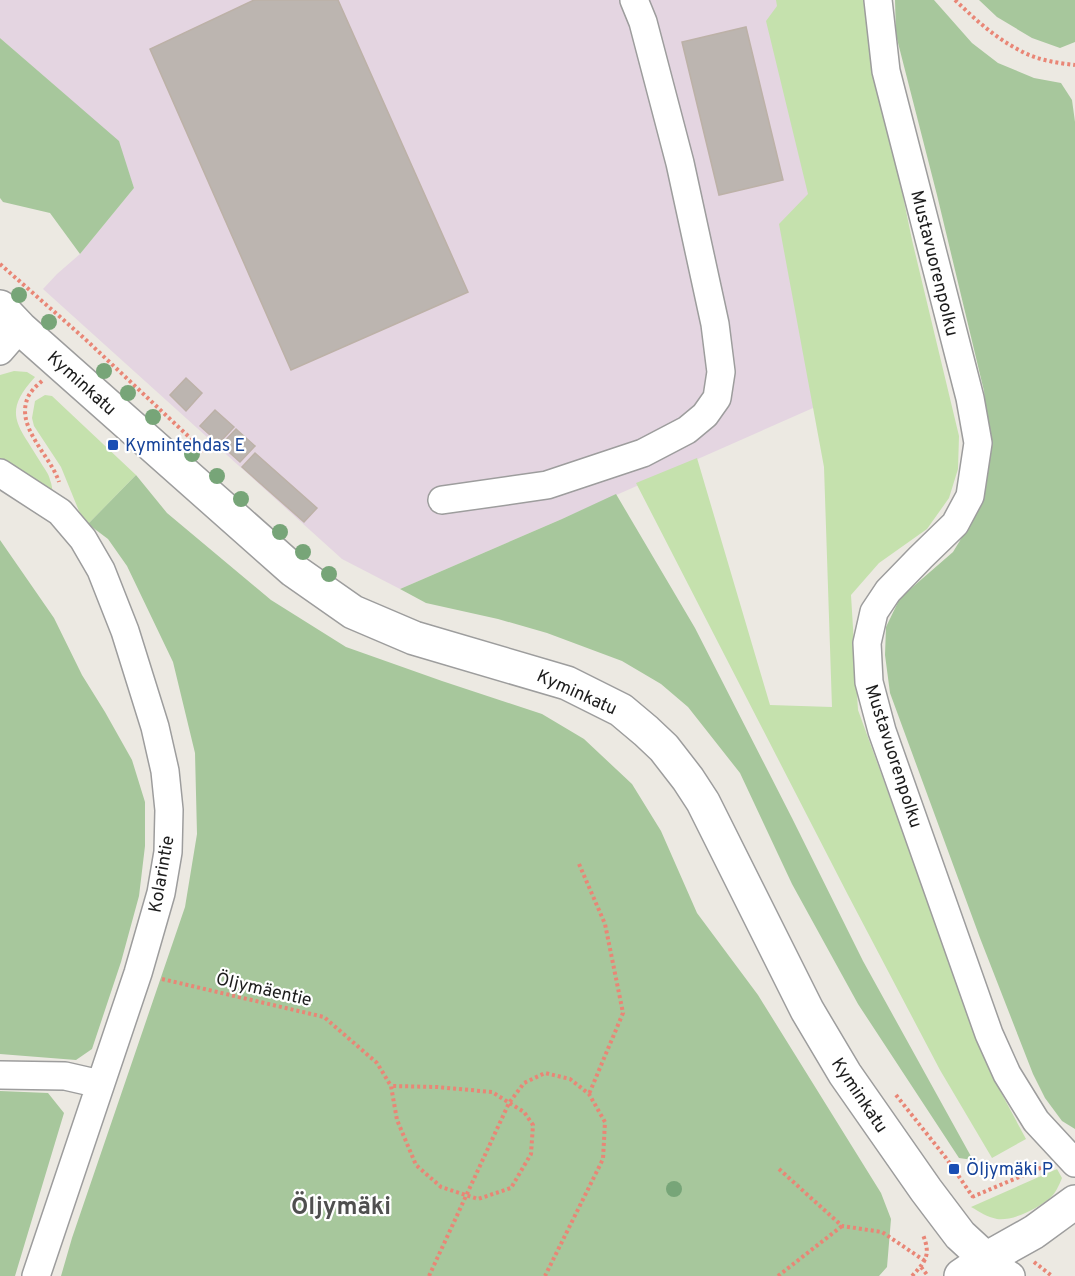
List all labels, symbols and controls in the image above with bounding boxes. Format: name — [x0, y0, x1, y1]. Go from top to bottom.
street label: Mustavuorenpolku — [904, 188, 963, 339]
street label: Kyminkatu — [41, 347, 121, 421]
place label: Kymintehdas E — [125, 435, 245, 458]
marker: Kymintehdas E — [106, 438, 120, 452]
street label: Kyminkatu — [533, 665, 620, 721]
street label: Mustavuorenpolku — [859, 682, 927, 831]
street label: Kolarintie — [144, 834, 181, 915]
street label: Öljymäentie — [213, 966, 314, 1013]
street label: Kyminkatu — [825, 1054, 892, 1138]
place label: Öljymäki P — [966, 1157, 1053, 1182]
marker: Öljymäki P — [947, 1162, 961, 1176]
district label: Öljymäki — [291, 1191, 391, 1223]

